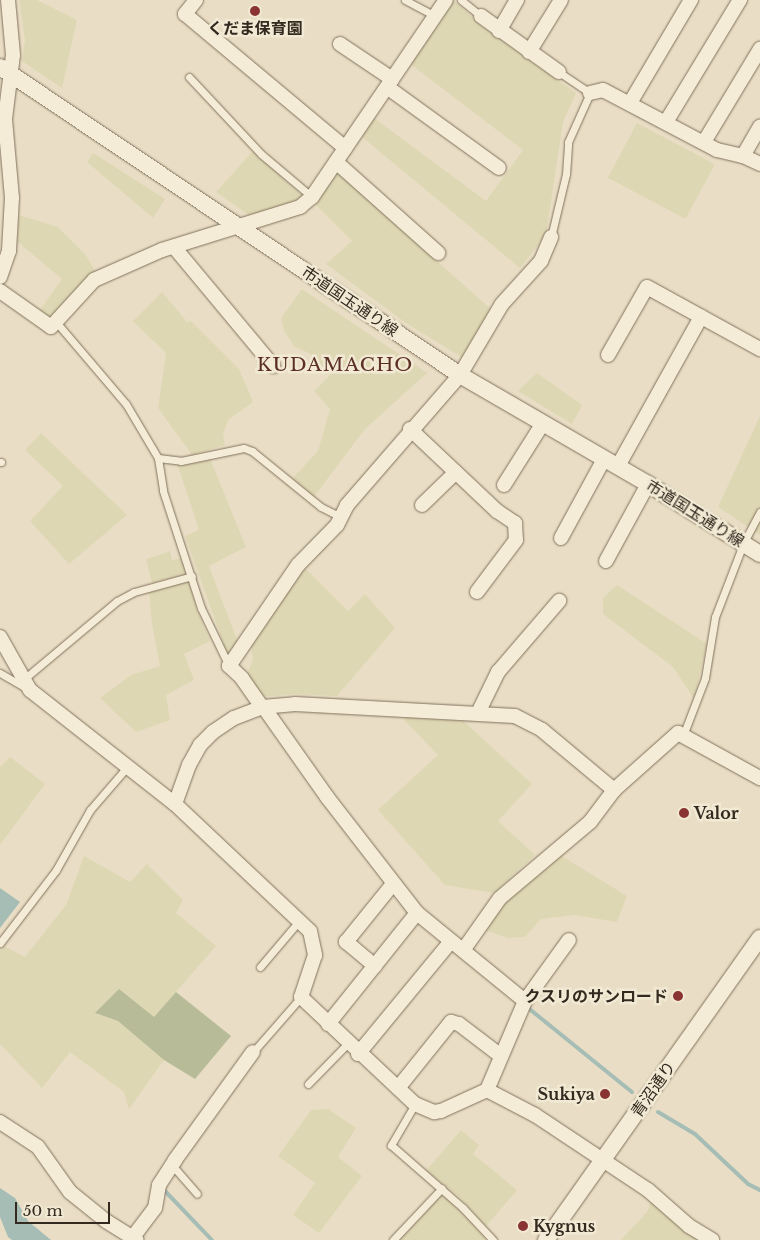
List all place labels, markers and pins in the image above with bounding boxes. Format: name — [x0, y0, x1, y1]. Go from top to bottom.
marker: くだま保育園 — [249, 5, 261, 17]
place label: くだま保育園 — [207, 18, 303, 38]
place label: Valor — [694, 803, 739, 823]
marker: Valor — [678, 807, 690, 819]
place label: クスリのサンロード — [524, 986, 668, 1006]
marker: クスリのサンロード — [672, 990, 684, 1002]
place label: Sukiya — [538, 1084, 595, 1104]
marker: Sukiya — [599, 1088, 611, 1100]
place label: Kygnus — [533, 1216, 595, 1236]
marker: Kygnus — [517, 1220, 529, 1232]

